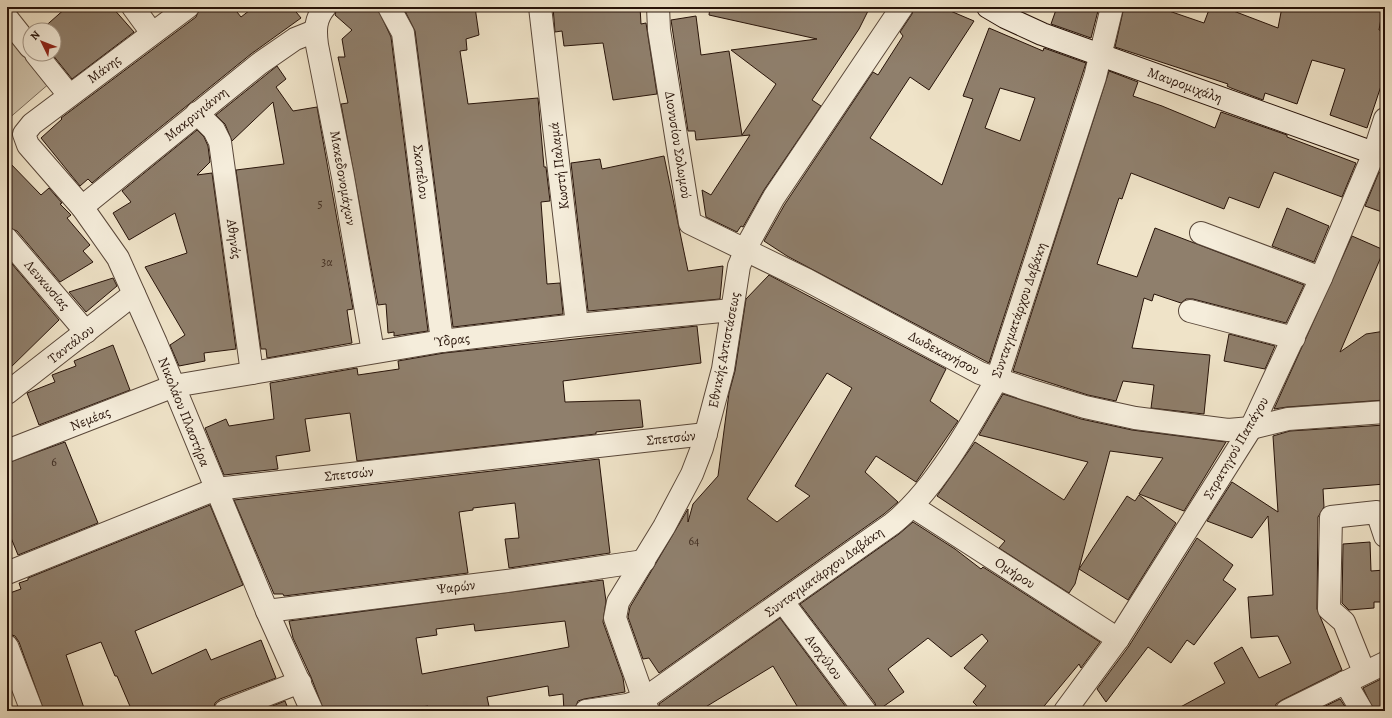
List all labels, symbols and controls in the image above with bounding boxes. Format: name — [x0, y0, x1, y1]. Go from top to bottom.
north arrow — [22, 22, 62, 62]
text: N — [27, 27, 43, 44]
street label: Μάνης — [83, 50, 125, 88]
street label: Μαυρομιχάλη — [1145, 63, 1225, 107]
street label: Μακρυγιάννη — [160, 82, 232, 146]
street label: Διονυσίου Σολωμού — [660, 90, 696, 200]
street label: Κωστή Παλαμά — [544, 121, 574, 211]
street label: Μακεδονομάχων — [325, 129, 361, 227]
street label: Σκοπέλου — [408, 144, 434, 200]
house number: 5 — [317, 196, 323, 212]
street label: Αθηνάς — [222, 217, 246, 260]
street label: Συνταγματάρχου Δαβάκη — [987, 240, 1051, 380]
house number: 3α — [321, 254, 333, 270]
street label: Λευκωσίας — [19, 255, 74, 314]
street label: Εθνικής Αντιστάσεως — [703, 290, 745, 410]
street label: Ταντάλου — [44, 320, 98, 368]
street label: Δωδεκανήσου — [905, 326, 983, 380]
street label: Ύδρας — [433, 328, 471, 352]
street label: Νικολάου Πλαστήρα — [153, 354, 215, 470]
street label: Στρατηγού Παπάγου — [1199, 393, 1273, 503]
street label: Νεμέας — [67, 402, 113, 436]
street label: Σπετσών — [645, 426, 697, 450]
house number: 6 — [51, 454, 57, 470]
street label: Σπετσών — [323, 462, 375, 486]
street label: Συνταγματάρχου Δαβάκη — [761, 522, 887, 622]
house number: 64 — [689, 533, 700, 549]
street label: Ομήρου — [991, 553, 1039, 593]
street label: Ψαρών — [436, 575, 477, 599]
street label: Αισχύλου — [800, 630, 847, 684]

